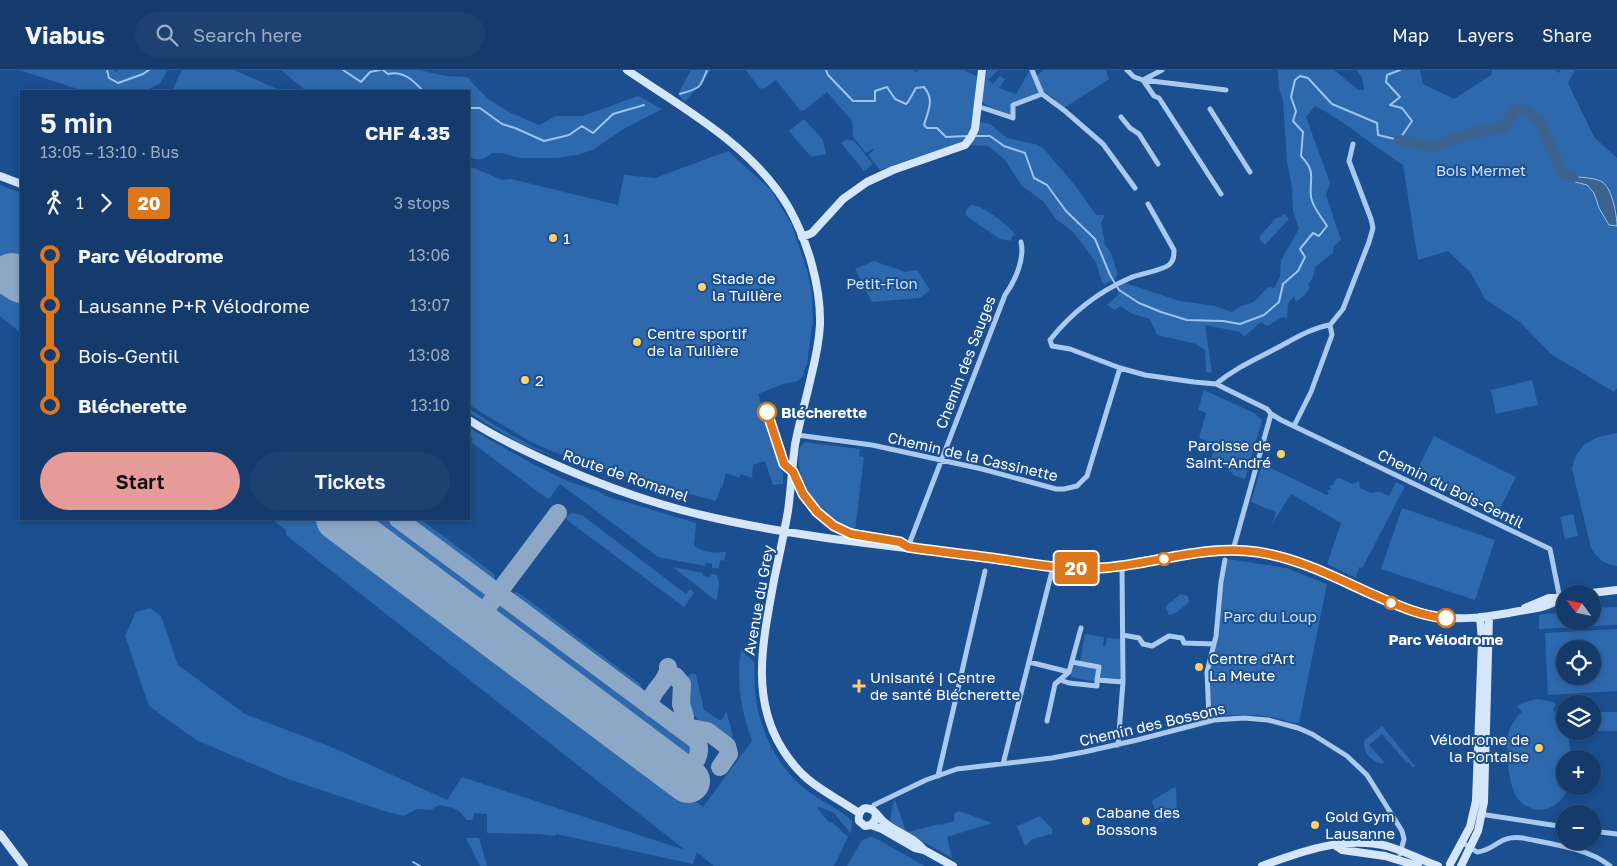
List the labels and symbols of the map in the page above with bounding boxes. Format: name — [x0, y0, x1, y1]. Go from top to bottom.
park label: Bois Mermet — [1436, 161, 1526, 179]
place label: 1 — [563, 229, 570, 247]
marker: 1 — [547, 232, 559, 244]
place label: Stade de la Tuilière — [712, 269, 782, 304]
park label: Petit-Flon — [846, 274, 918, 292]
marker: Stade de la Tuilière — [696, 281, 708, 293]
street label: Chemin des Sauges — [931, 293, 999, 431]
place label: Centre sportif de la Tuilière — [647, 324, 747, 359]
marker: Centre sportif de la Tuilière — [631, 336, 643, 348]
place label: 2 — [535, 371, 544, 389]
marker: 2 — [519, 374, 531, 386]
marker: Blécherette — [757, 402, 777, 422]
place label: Blécherette — [781, 403, 867, 421]
street label: Chemin de la Cassinette — [886, 428, 1060, 484]
place label: Paroisse de Saint-André — [1186, 436, 1271, 471]
street label: Route de Romanel — [561, 445, 691, 505]
street label: Chemin du Bois-Gentil — [1375, 445, 1527, 531]
marker: Paroisse de Saint-André — [1275, 448, 1287, 460]
street label: Avenue du Grey — [739, 543, 777, 657]
line badge: 20 — [1054, 552, 1098, 584]
unlabelled marker — [1157, 552, 1171, 566]
north arrow — [1556, 585, 1601, 630]
unlabelled marker — [1384, 596, 1398, 610]
park label: Parc du Loup — [1223, 607, 1317, 625]
marker: Parc Vélodrome — [1436, 608, 1456, 628]
place label: Parc Vélodrome — [1389, 630, 1504, 648]
place label: Centre d'Art La Meute — [1209, 649, 1295, 684]
marker: Centre d'Art La Meute — [1193, 661, 1205, 673]
place label: Unisanté | Centre de santé Blécherette — [870, 668, 1020, 703]
marker: Unisanté | Centre de santé Blécherette — [852, 679, 866, 693]
street label: Chemin des Bossons — [1077, 698, 1227, 750]
place label: Vélodrome de la Pontaise — [1430, 730, 1529, 765]
marker: Vélodrome de la Pontaise — [1533, 742, 1545, 754]
place label: Cabane des Bossons — [1096, 803, 1180, 838]
place label: Gold Gym Lausanne — [1325, 807, 1395, 842]
marker: Cabane des Bossons — [1080, 815, 1092, 827]
marker: Gold Gym Lausanne — [1309, 819, 1321, 831]

